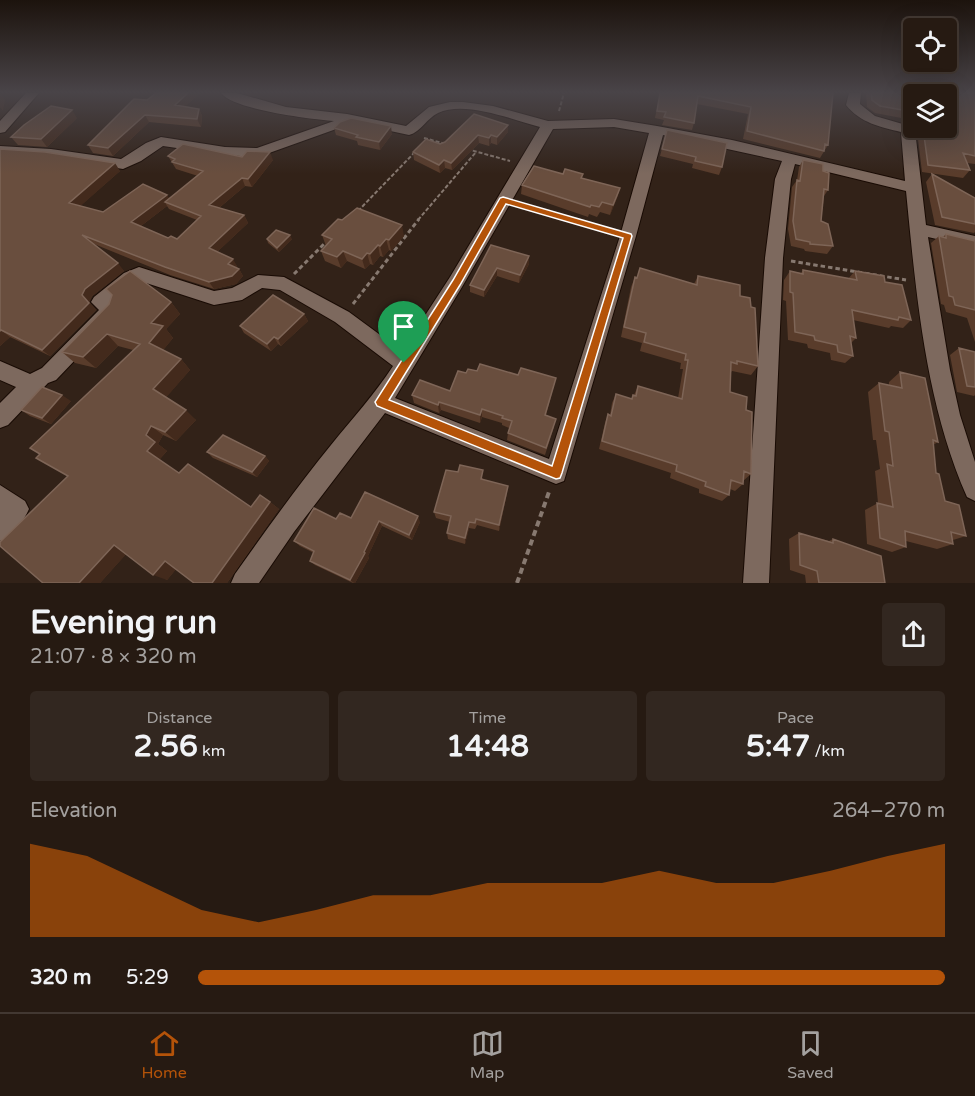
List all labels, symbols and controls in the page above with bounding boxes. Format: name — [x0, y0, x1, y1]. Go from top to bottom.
map controls — [903, 18, 957, 138]
button: locate — [903, 18, 957, 72]
button: layers — [903, 84, 957, 138]
pin — [378, 301, 429, 363]
icon: arrive — [387, 310, 420, 343]
text: Evening run — [30, 603, 217, 642]
button: share — [882, 603, 945, 666]
text: 21:07 · 8 × 320 m — [30, 645, 197, 669]
text: Distance — [147, 708, 212, 728]
text: Time — [469, 708, 506, 728]
text: Pace — [777, 708, 814, 728]
text: 2.56 — [134, 728, 198, 765]
text: 14:48 — [446, 728, 529, 765]
text: 5:47 — [746, 728, 810, 765]
text: km — [198, 741, 225, 761]
text: /km — [810, 741, 845, 761]
text: Elevation — [30, 799, 117, 823]
text: 264–270 m — [832, 799, 945, 823]
text: 320 m — [30, 966, 91, 990]
text: 5:29 — [126, 966, 169, 990]
tab: Home — [141, 1027, 187, 1083]
tab: Map — [470, 1027, 504, 1083]
tab: Saved — [787, 1027, 833, 1083]

